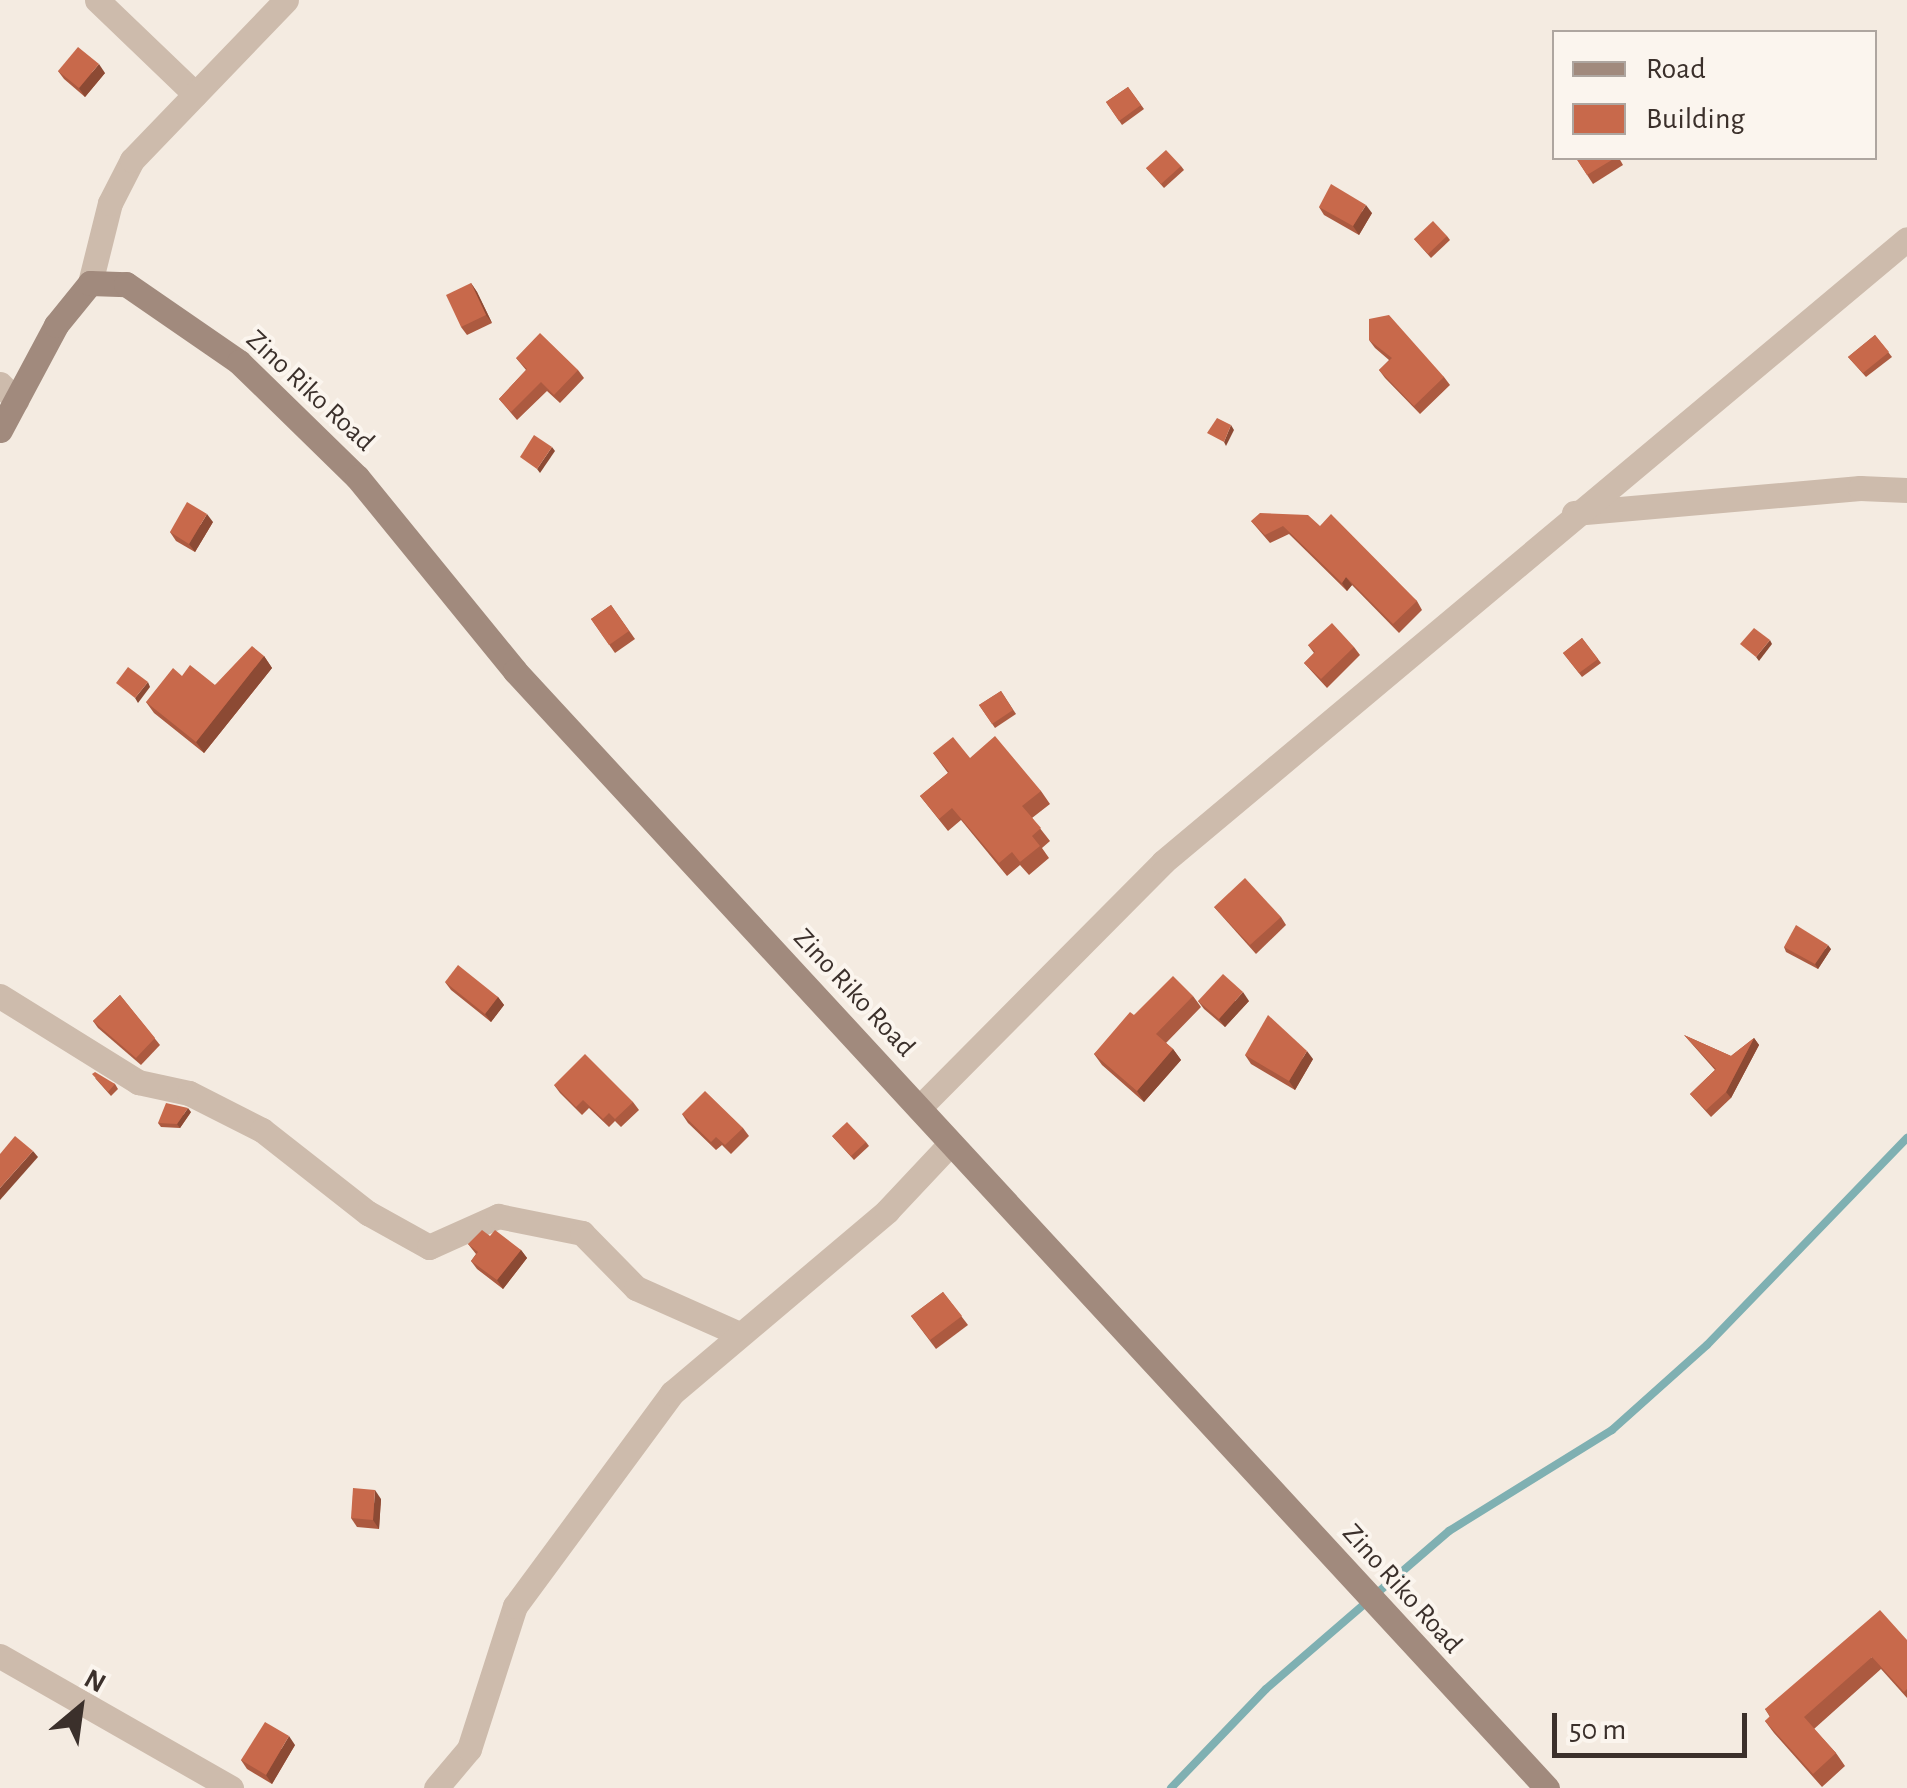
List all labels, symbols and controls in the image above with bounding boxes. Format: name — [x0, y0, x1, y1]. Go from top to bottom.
legend — [1552, 30, 1877, 160]
text: Road — [1646, 54, 1706, 84]
text: Building — [1646, 104, 1745, 134]
street label: Zino Riko Road — [239, 323, 381, 459]
street label: Zino Riko Road — [786, 922, 922, 1064]
street label: Zino Riko Road — [1335, 1517, 1469, 1661]
north arrow — [30, 1658, 130, 1758]
text: N — [79, 1665, 110, 1699]
scale bar — [1557, 1693, 1752, 1755]
text: 50 m — [1569, 1715, 1626, 1745]

